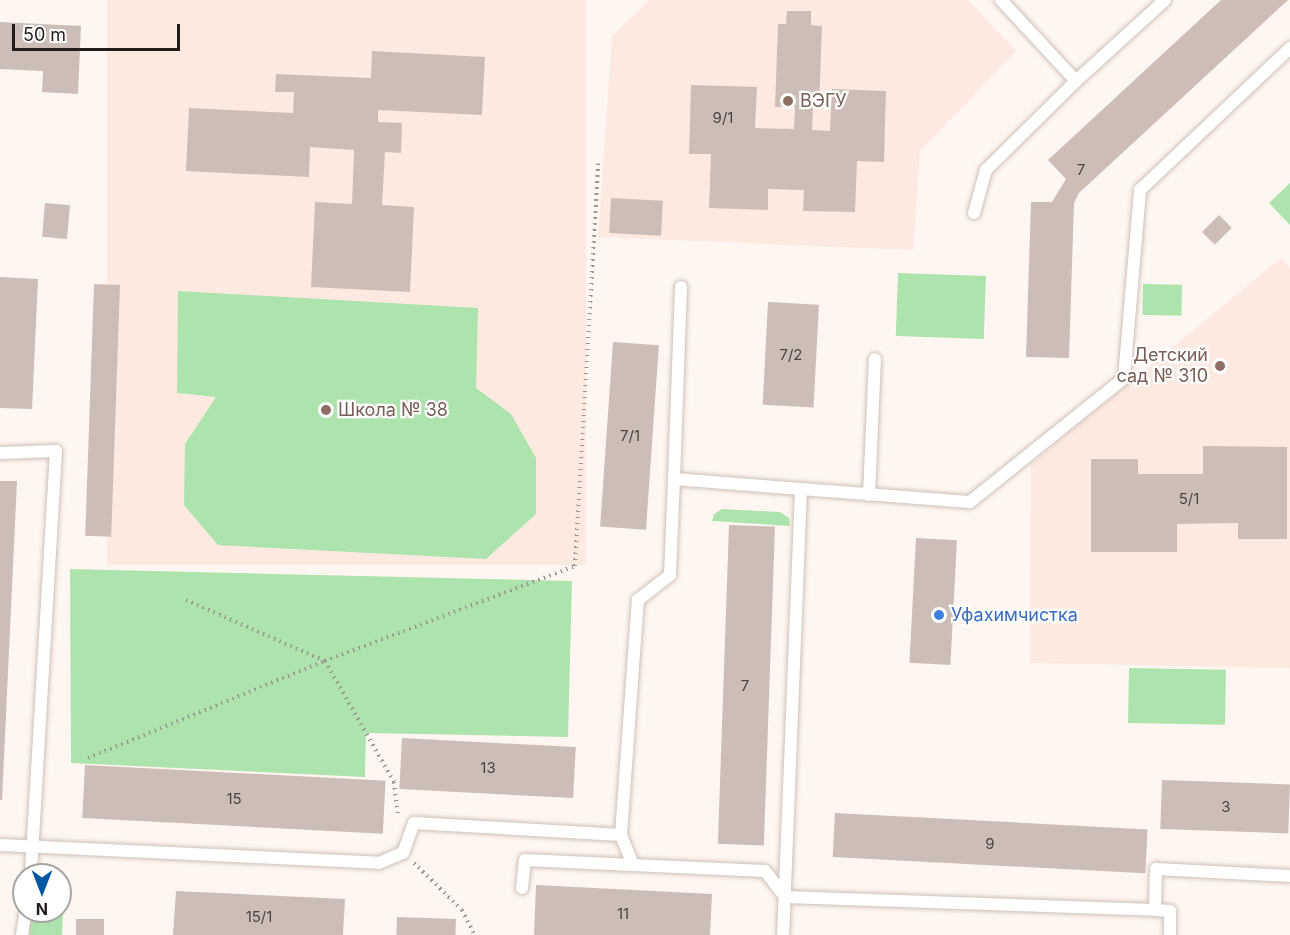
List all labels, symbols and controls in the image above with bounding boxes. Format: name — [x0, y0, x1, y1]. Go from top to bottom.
scale bar — [15, 12, 183, 50]
text: 50 m — [23, 24, 66, 45]
place label: ВЭГУ — [800, 90, 847, 112]
marker: ВЭГУ — [781, 94, 795, 108]
house number: 9/1 — [713, 109, 733, 127]
house number: 7 — [1077, 161, 1085, 179]
place label: Детский сад № 310 — [1117, 345, 1208, 388]
house number: 7/2 — [779, 346, 803, 364]
marker: Детский сад № 310 — [1213, 359, 1227, 373]
place label: Школа № 38 — [338, 399, 448, 421]
marker: Школа № 38 — [319, 403, 333, 417]
house number: 7/1 — [620, 427, 640, 445]
house number: 5/1 — [1179, 490, 1199, 508]
place label: Уфахимчистка — [951, 604, 1078, 626]
marker: Уфахимчистка — [932, 608, 946, 622]
house number: 7 — [741, 677, 749, 695]
house number: 13 — [480, 759, 496, 777]
house number: 15 — [226, 790, 242, 808]
house number: 3 — [1221, 798, 1231, 816]
house number: 9 — [985, 835, 995, 853]
north arrow — [12, 863, 72, 923]
text: N — [36, 899, 48, 919]
house number: 11 — [617, 905, 629, 923]
house number: 15/1 — [246, 908, 272, 926]

